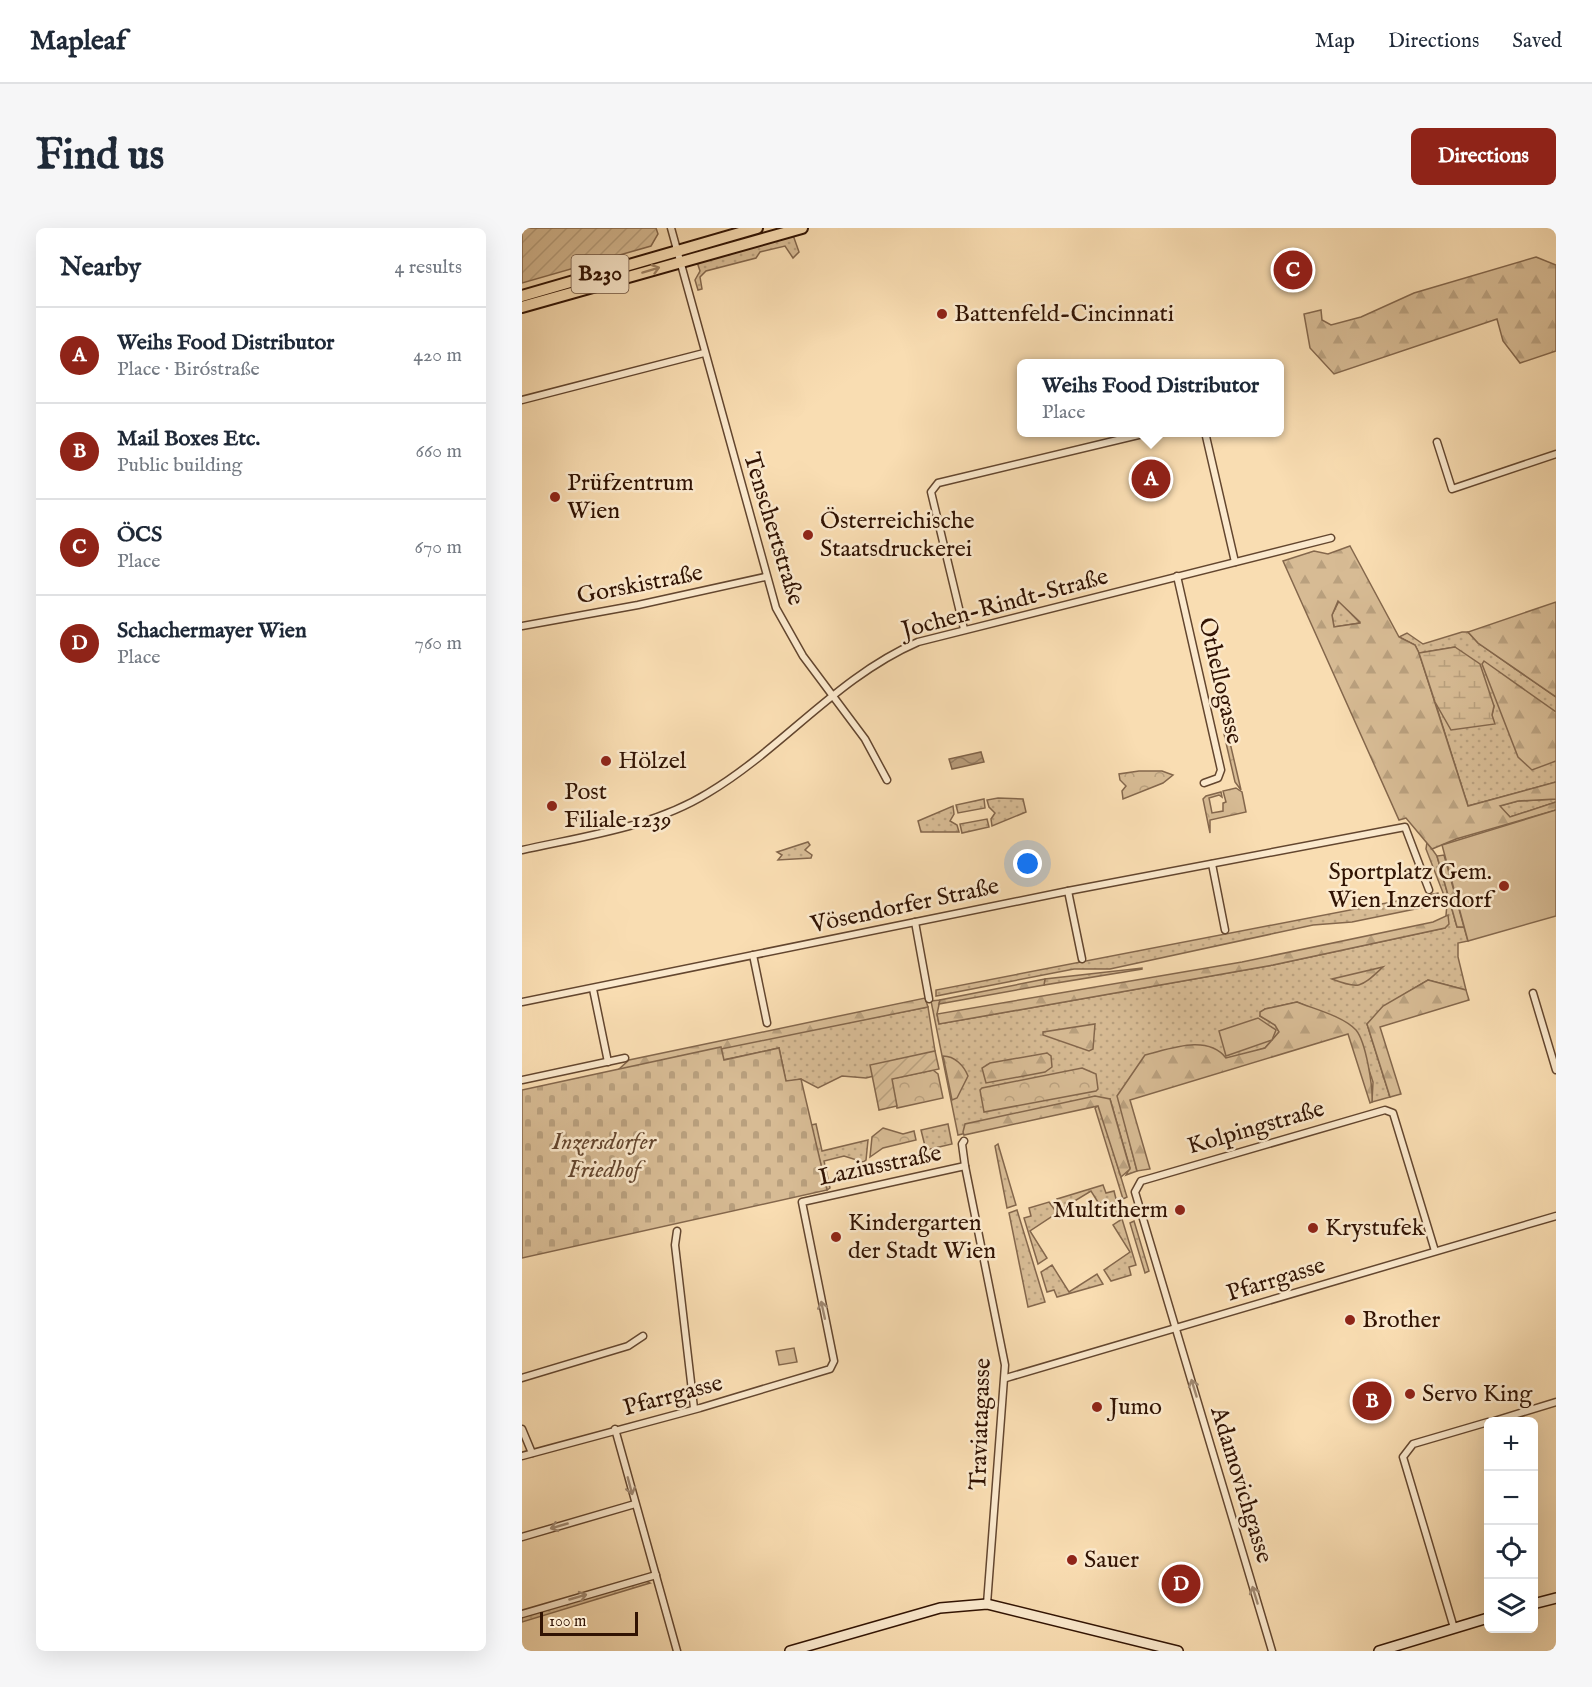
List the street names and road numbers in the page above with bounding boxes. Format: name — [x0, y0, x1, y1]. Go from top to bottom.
road number: B230 — [572, 255, 628, 293]
street label: Tenschertstraße — [735, 449, 811, 609]
street label: Gorskistraße — [574, 558, 706, 612]
street label: Jochen-Rindt-Straße — [895, 562, 1112, 647]
street label: Othellogasse — [1190, 615, 1250, 747]
street label: Vösendorfer Straße — [807, 871, 1002, 941]
street label: Kolpingstraße — [1184, 1094, 1328, 1162]
street label: Laziusstraße — [816, 1138, 944, 1194]
street label: Pfarrgasse — [1223, 1250, 1329, 1310]
street label: Traviatagasse — [963, 1358, 999, 1490]
street label: Pfarrgasse — [620, 1368, 726, 1424]
street label: Adamovichgasse — [1202, 1402, 1279, 1567]

